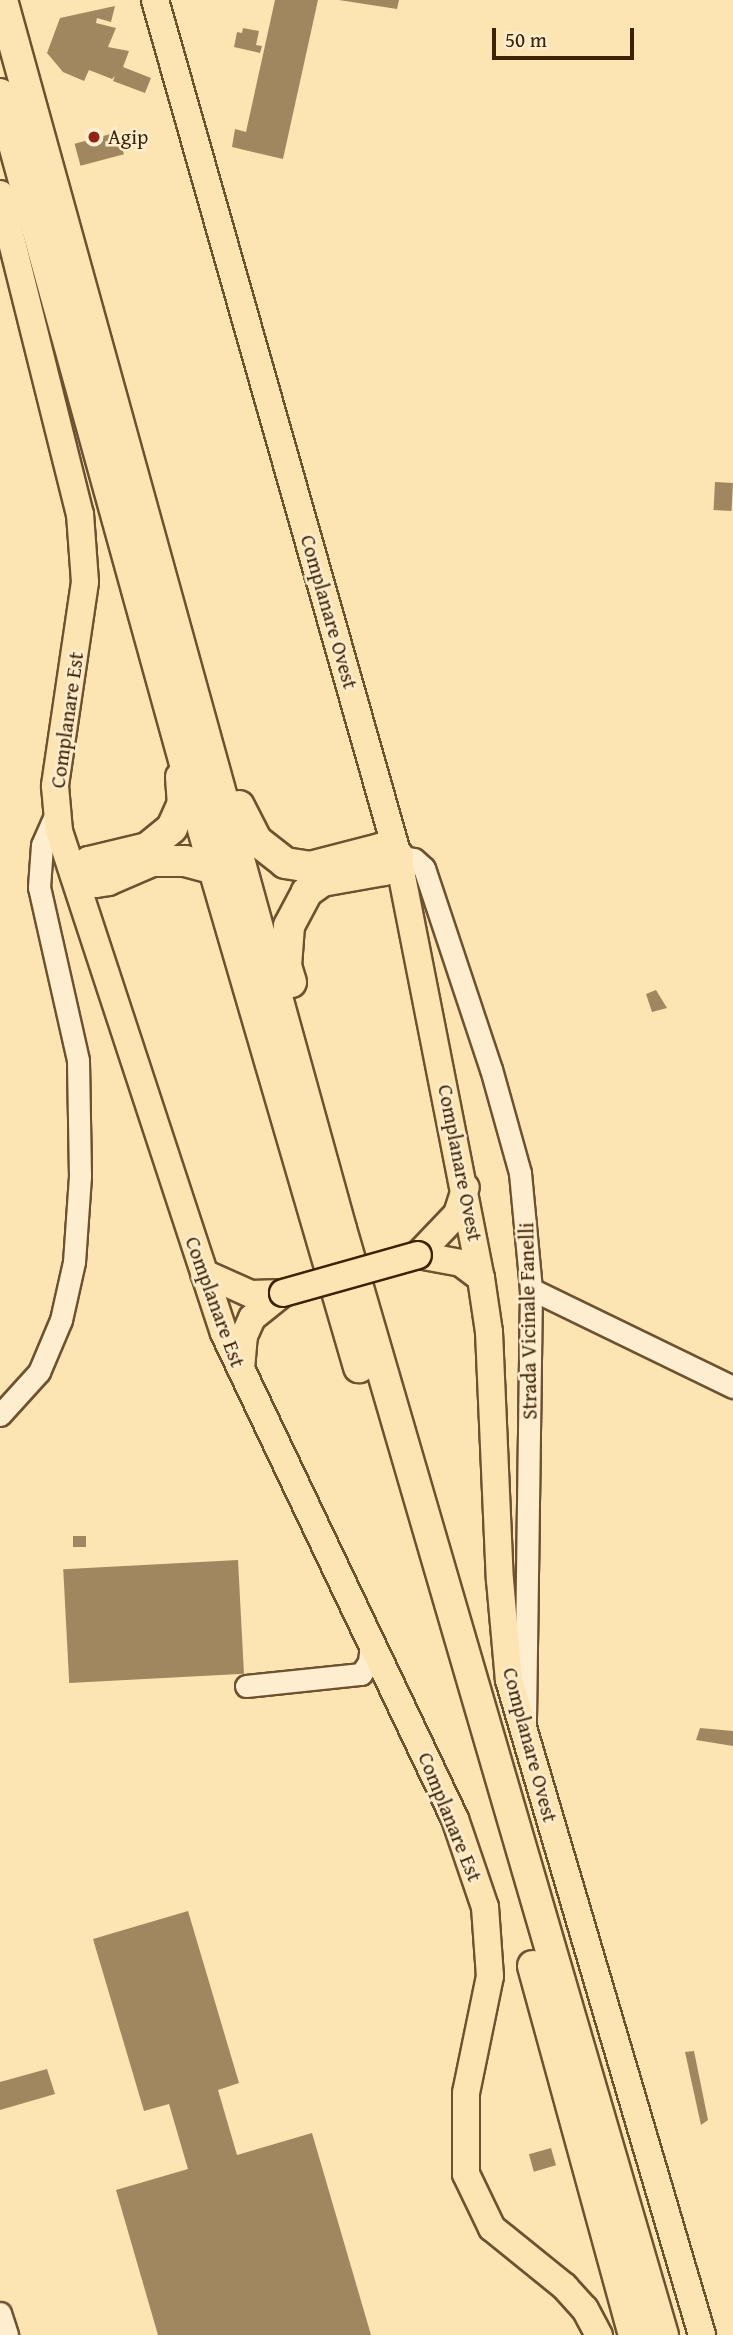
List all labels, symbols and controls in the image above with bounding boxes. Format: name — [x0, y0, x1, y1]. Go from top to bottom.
scale bar — [495, 14, 637, 58]
text: 50 m — [505, 24, 547, 55]
place label: Agip — [108, 124, 148, 150]
marker: Agip — [86, 129, 102, 145]
street label: Complanare Ovest — [295, 532, 363, 692]
street label: Complanare Est — [45, 650, 89, 790]
street label: Complanare Ovest — [432, 1082, 488, 1244]
street label: Strada Vicinale Fanelli — [514, 1222, 542, 1420]
street label: Complanare Est — [180, 1233, 250, 1371]
street label: Complanare Ovest — [497, 1665, 563, 1825]
street label: Complanare Est — [413, 1749, 487, 1885]

